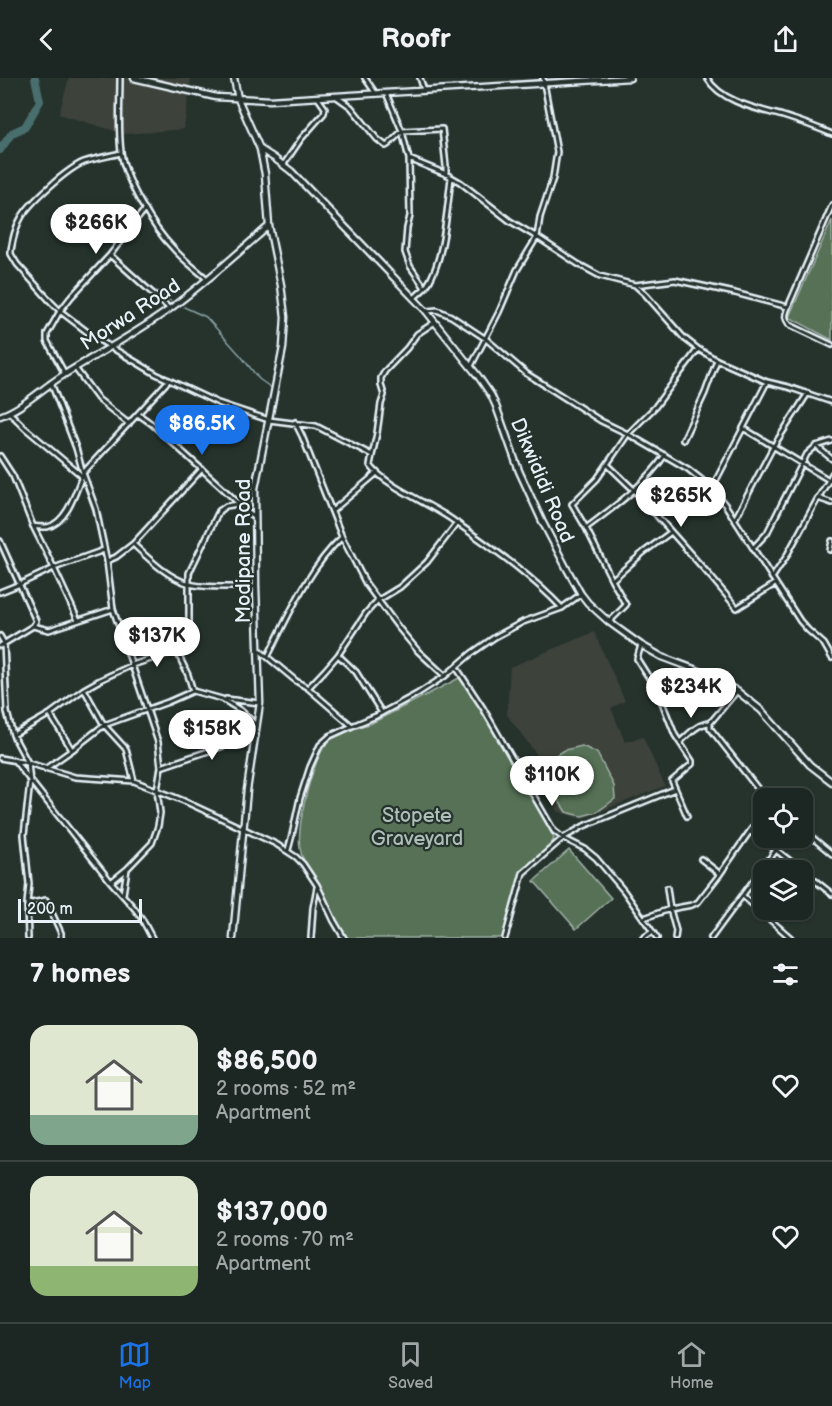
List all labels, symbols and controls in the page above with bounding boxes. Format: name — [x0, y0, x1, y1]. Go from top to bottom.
icon: back — [30, 23, 63, 56]
text: Roofr — [381, 23, 451, 55]
icon: share — [769, 23, 802, 56]
pin: $266K — [54, 204, 138, 255]
text: $266K — [65, 211, 128, 235]
street label: Morwa Road — [76, 274, 185, 356]
pin: $86.5K — [153, 405, 251, 456]
text: $86.5K — [169, 412, 235, 436]
street label: Dikwididi Road — [505, 414, 579, 546]
pin: $265K — [639, 477, 723, 528]
street label: Modipane Road — [232, 479, 256, 623]
text: $265K — [650, 484, 712, 508]
pin: $137K — [115, 617, 199, 668]
text: $137K — [128, 624, 186, 648]
pin: $234K — [649, 668, 733, 719]
text: $234K — [660, 675, 722, 699]
pin: $158K — [170, 710, 254, 761]
text: $158K — [183, 717, 241, 741]
pin: $110K — [510, 756, 594, 807]
text: $110K — [524, 763, 580, 787]
map controls — [753, 788, 813, 920]
button: locate — [753, 788, 813, 848]
park label: Stopete Graveyard — [371, 804, 463, 851]
button: layers — [753, 860, 813, 920]
scale bar — [18, 896, 142, 924]
text: 200 m — [27, 900, 73, 919]
icon: filters — [769, 958, 802, 991]
text: 7 homes — [30, 959, 130, 990]
text: $86,500 — [216, 1046, 318, 1077]
icon: home — [78, 1049, 150, 1121]
icon: heart — [769, 1069, 802, 1102]
text: 2 rooms · 52 m² — [216, 1077, 356, 1101]
text: Apartment — [216, 1101, 311, 1125]
text: $137,000 — [216, 1197, 328, 1228]
icon: home — [78, 1200, 150, 1272]
icon: heart — [769, 1220, 802, 1253]
text: 2 rooms · 70 m² — [216, 1228, 354, 1252]
text: Apartment — [216, 1252, 311, 1276]
tab: Map — [118, 1338, 151, 1393]
tab: Saved — [388, 1338, 433, 1393]
tab: Home — [670, 1338, 714, 1393]

